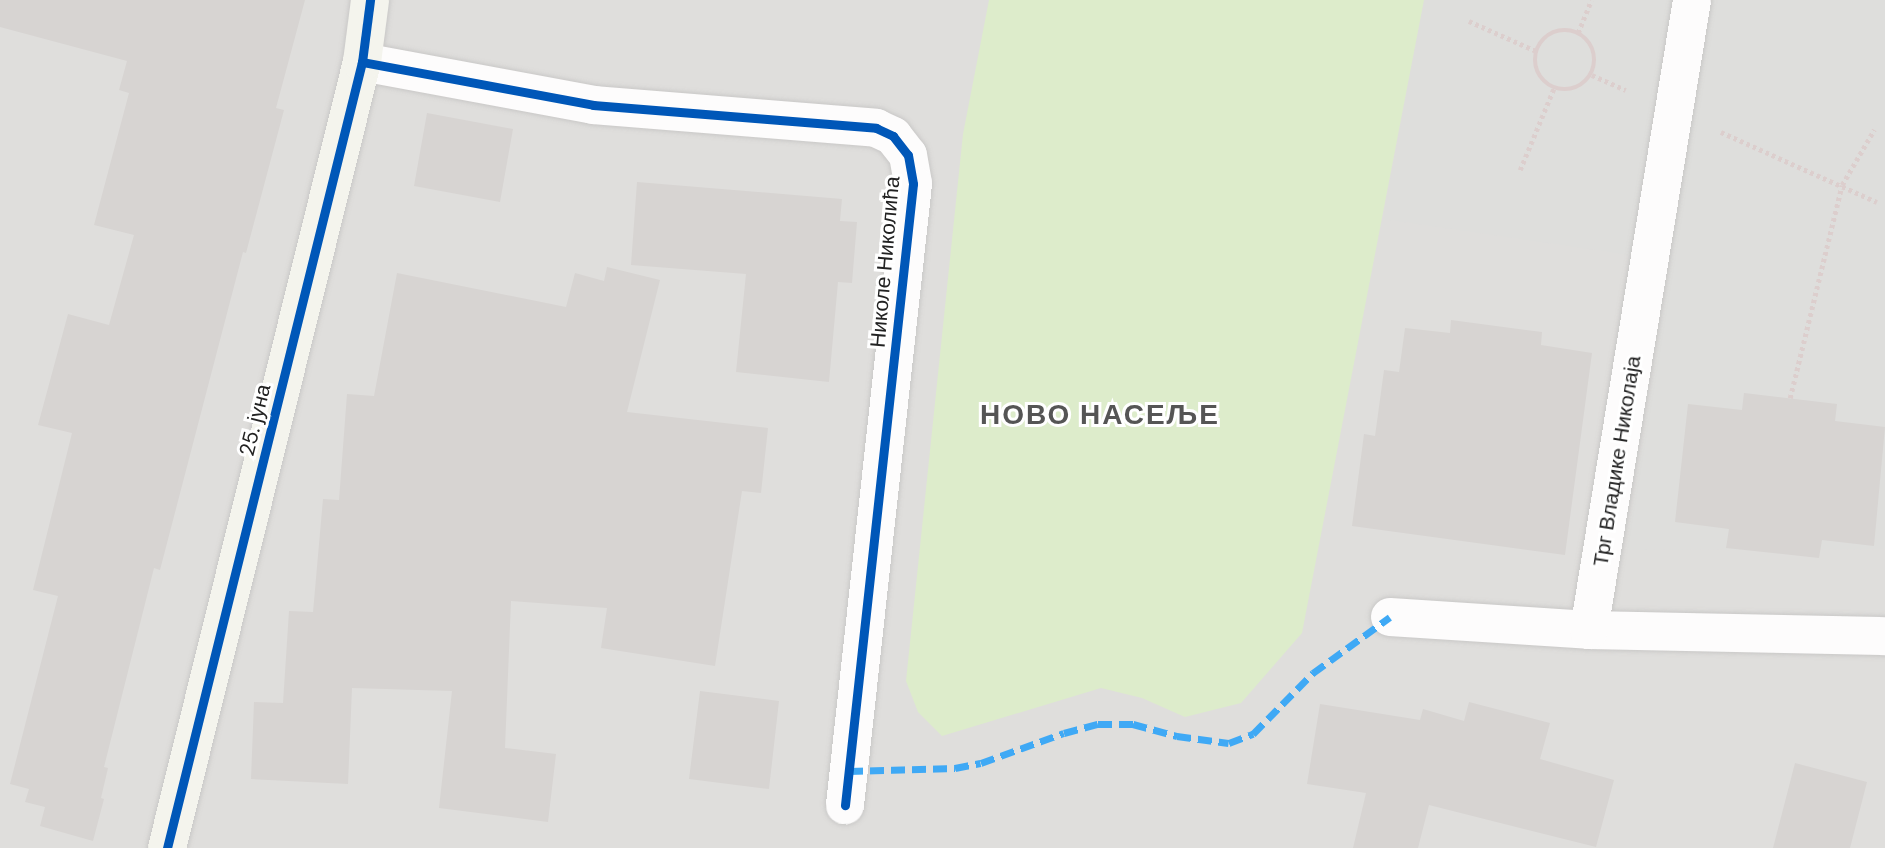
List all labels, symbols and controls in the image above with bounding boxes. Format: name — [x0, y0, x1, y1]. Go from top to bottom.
street label: Николе Николића — [865, 175, 905, 349]
street label: Трг Владике Николаја — [1588, 354, 1646, 568]
street label: 25. јуна — [234, 381, 276, 459]
district label: НОВО НАСЕЉЕ — [981, 398, 1219, 432]

